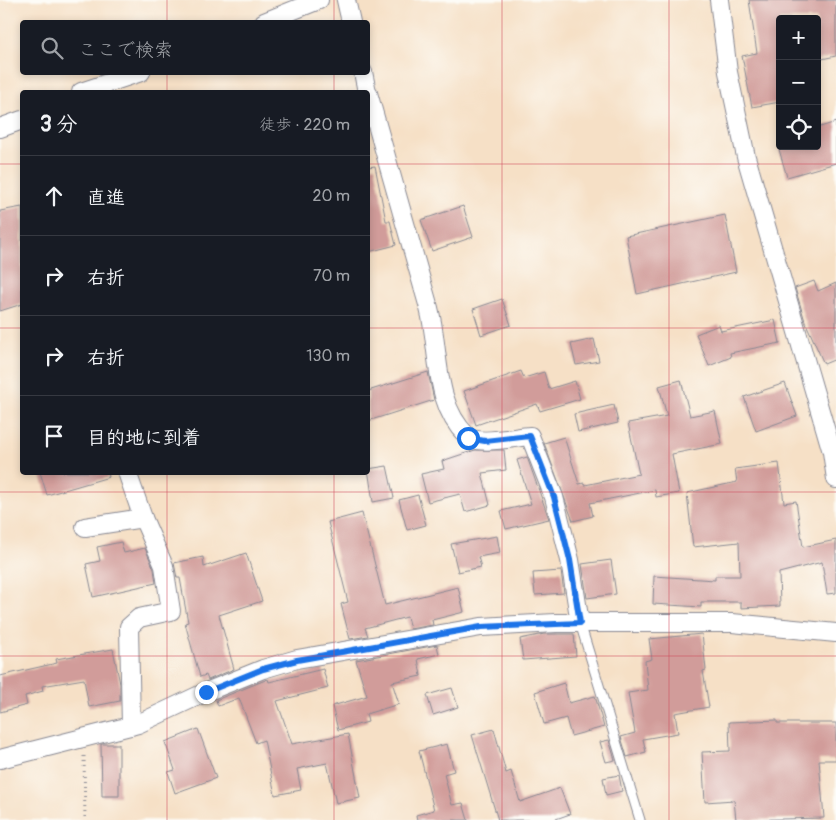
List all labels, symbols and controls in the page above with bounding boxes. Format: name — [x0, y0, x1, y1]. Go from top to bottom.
map controls — [776, 15, 821, 150]
button: + — [776, 15, 821, 60]
search box — [20, 20, 370, 75]
icon: search — [38, 34, 66, 62]
text: ここで検索 — [78, 38, 173, 62]
button: − — [776, 60, 821, 105]
button: locate — [776, 105, 821, 150]
text: 3 分 — [40, 111, 77, 138]
text: 徒歩 · 220 m — [259, 115, 350, 135]
icon: ahead — [40, 182, 68, 210]
text: 直進 — [87, 186, 125, 210]
text: 20 m — [312, 186, 350, 206]
icon: right — [40, 262, 68, 290]
text: 右折 — [87, 266, 125, 290]
text: 70 m — [313, 266, 350, 286]
icon: right — [40, 342, 68, 370]
text: 右折 — [87, 346, 125, 370]
text: 130 m — [306, 346, 350, 366]
icon: arrive — [40, 422, 68, 450]
text: 目的地に到着 — [87, 426, 201, 450]
route start — [457, 427, 480, 450]
route end — [195, 681, 218, 704]

